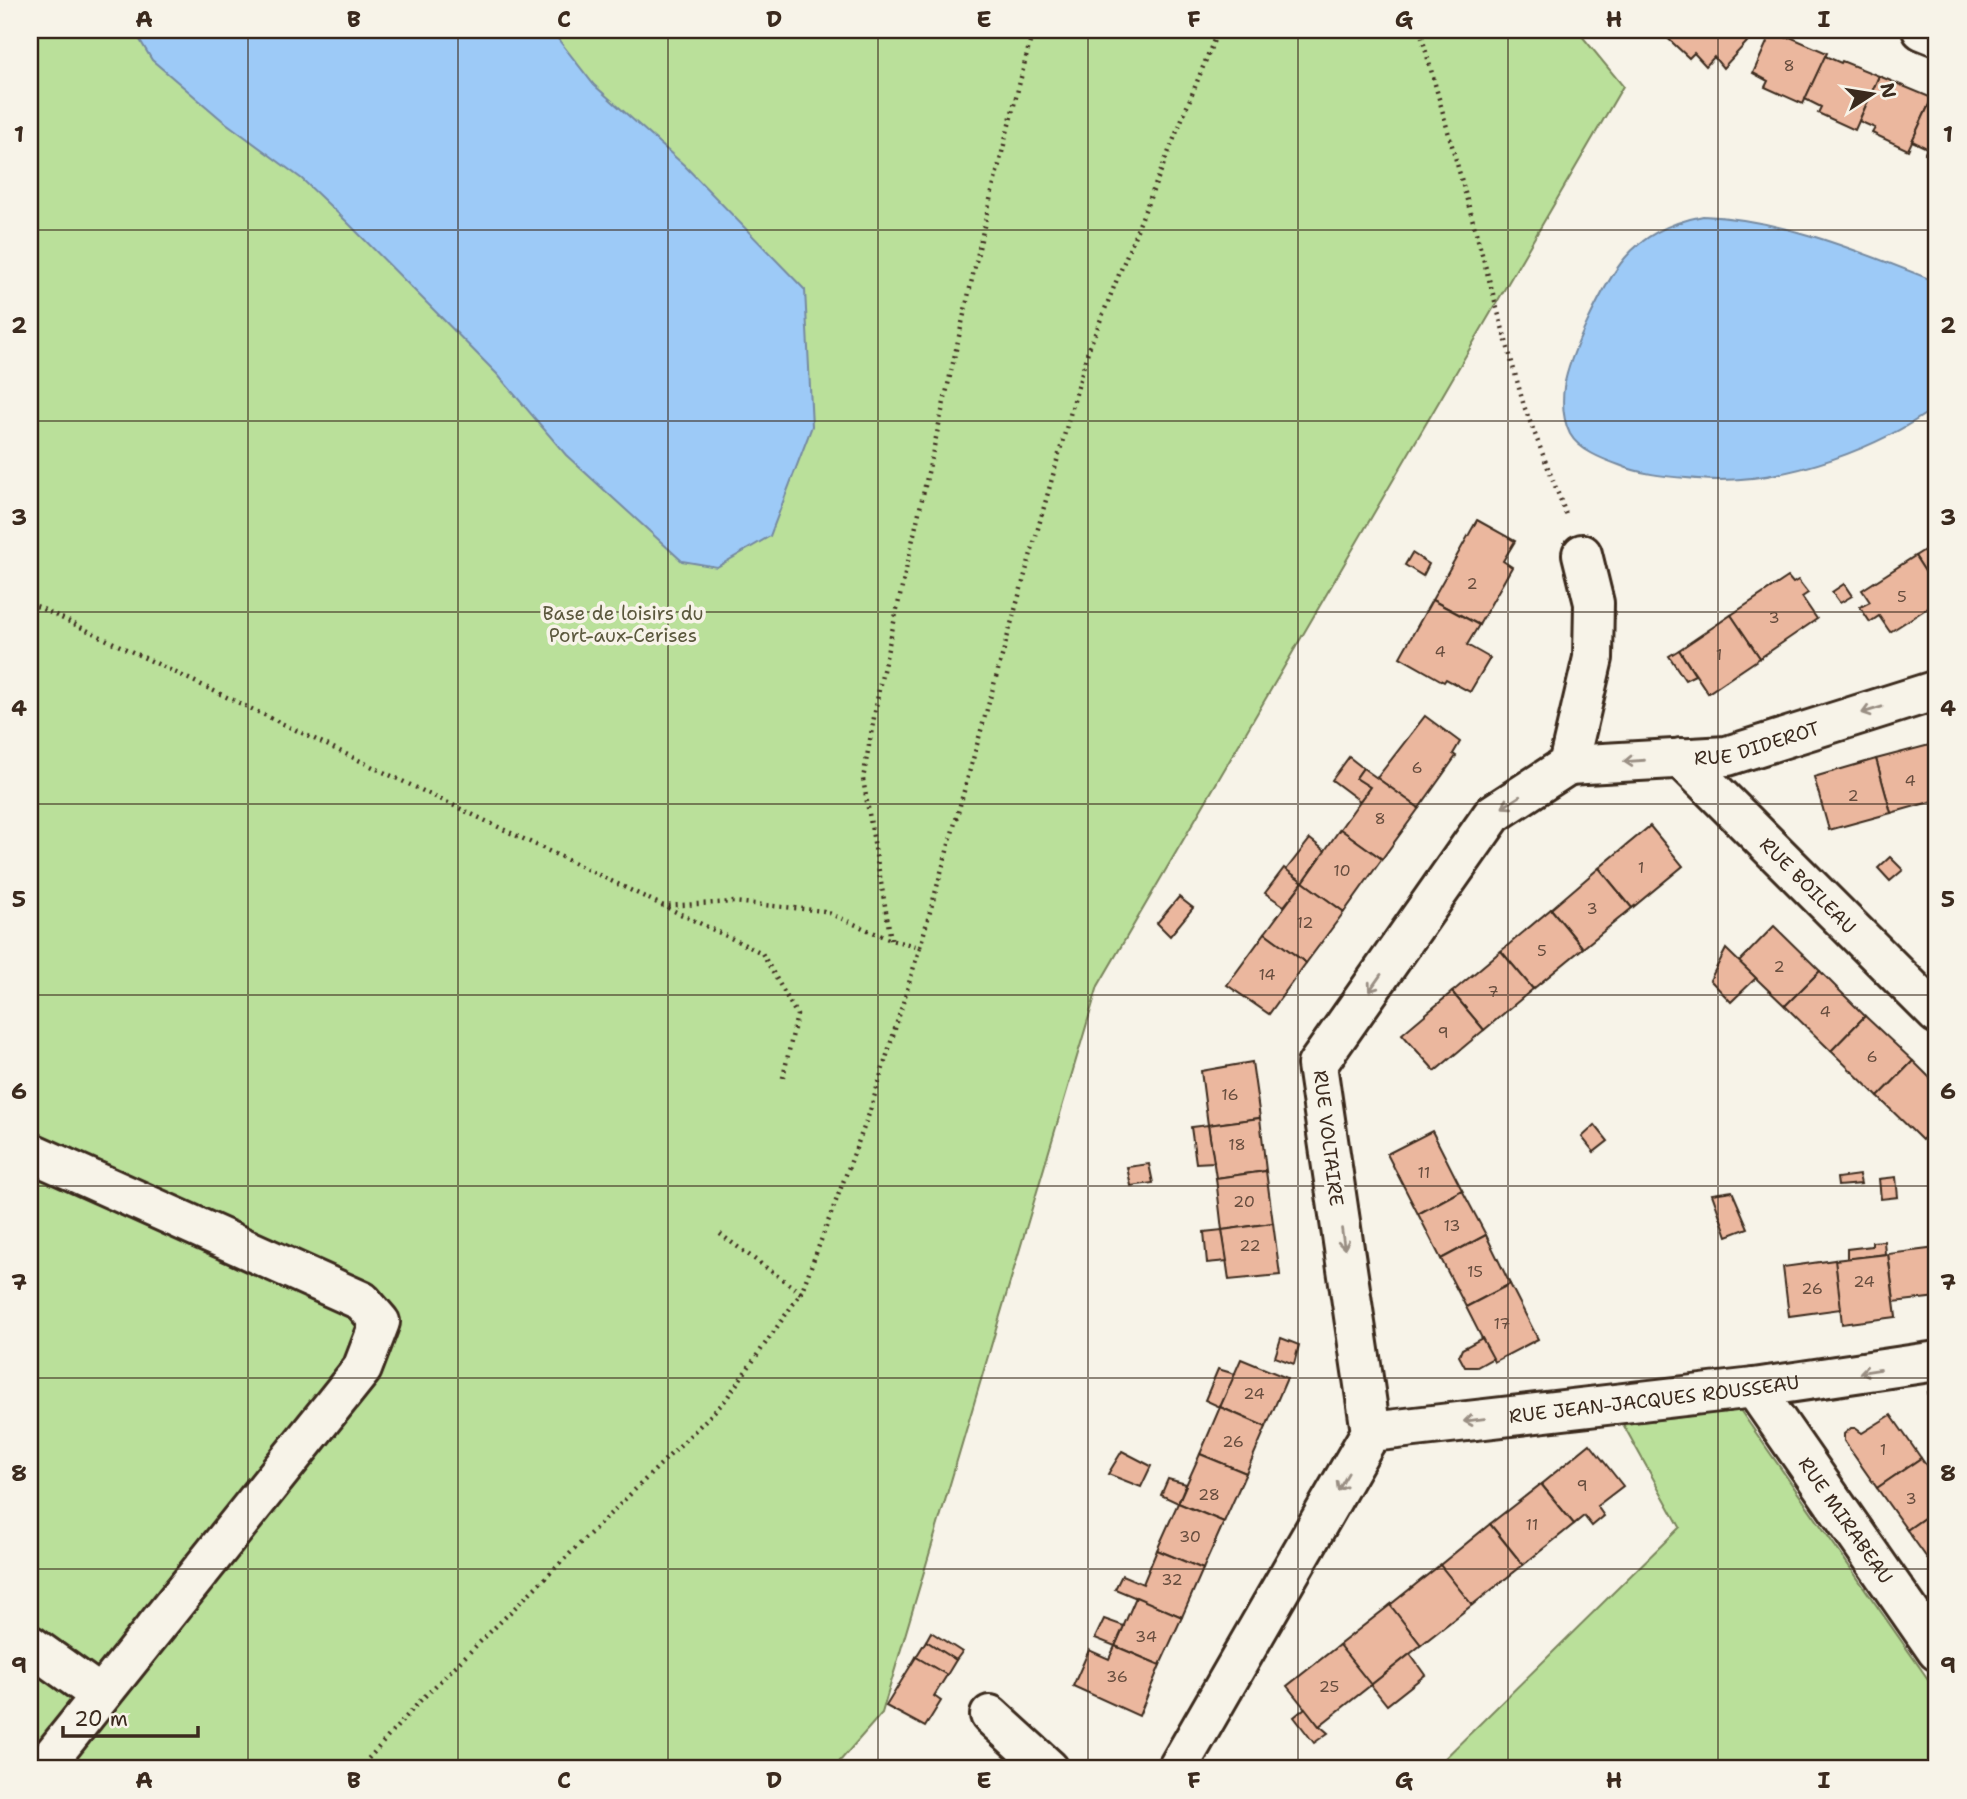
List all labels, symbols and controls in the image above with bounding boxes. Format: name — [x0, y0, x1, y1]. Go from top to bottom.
text: A — [135, 4, 153, 34]
text: B — [347, 4, 361, 34]
text: C — [557, 4, 571, 34]
text: D — [766, 4, 782, 34]
text: E — [976, 4, 992, 34]
text: F — [1187, 4, 1201, 34]
text: G — [1395, 4, 1414, 34]
text: H — [1606, 4, 1622, 34]
text: I — [1818, 4, 1831, 34]
house number: 8 — [1783, 55, 1795, 76]
north arrow — [1838, 60, 1908, 130]
text: N — [1874, 81, 1902, 101]
text: 1 — [14, 119, 24, 149]
text: 1 — [1943, 119, 1953, 149]
text: 2 — [11, 310, 27, 340]
text: 2 — [1940, 310, 1956, 340]
text: 3 — [11, 502, 27, 532]
text: 3 — [1940, 502, 1956, 532]
house number: 2 — [1466, 573, 1478, 594]
house number: 5 — [1897, 586, 1907, 607]
park label: Base de loisirs du Port-aux-Cerises — [543, 601, 703, 648]
house number: 3 — [1768, 607, 1780, 628]
house number: 4 — [1434, 641, 1446, 662]
house number: 1 — [1716, 644, 1722, 665]
text: 4 — [11, 693, 27, 723]
text: 4 — [1940, 693, 1956, 723]
one-way arrow — [1861, 705, 1883, 718]
street label: RUE DIDEROT — [1694, 716, 1823, 771]
one-way arrow — [1624, 755, 1646, 768]
house number: 6 — [1411, 757, 1423, 778]
house number: 4 — [1904, 770, 1916, 791]
house number: 2 — [1847, 785, 1859, 806]
one-way arrow — [1502, 795, 1521, 810]
house number: 8 — [1374, 808, 1386, 829]
street label: RUE BOILEAU — [1754, 832, 1862, 939]
house number: 1 — [1638, 857, 1644, 878]
house number: 10 — [1333, 860, 1351, 881]
text: 5 — [12, 884, 26, 914]
text: 5 — [1941, 884, 1955, 914]
house number: 3 — [1586, 898, 1598, 919]
house number: 12 — [1296, 912, 1314, 933]
house number: 5 — [1537, 940, 1547, 961]
house number: 2 — [1773, 956, 1785, 977]
house number: 14 — [1258, 964, 1276, 985]
one-way arrow — [1368, 973, 1382, 992]
house number: 7 — [1487, 981, 1499, 1002]
house number: 4 — [1819, 1001, 1831, 1022]
house number: 9 — [1437, 1022, 1449, 1043]
house number: 6 — [1866, 1046, 1878, 1067]
street label: RUE VOLTAIRE — [1308, 1069, 1349, 1208]
text: 6 — [11, 1076, 27, 1106]
text: 6 — [1940, 1076, 1956, 1106]
house number: 16 — [1221, 1084, 1239, 1105]
house number: 18 — [1228, 1134, 1246, 1155]
house number: 11 — [1418, 1162, 1430, 1183]
house number: 20 — [1233, 1191, 1255, 1212]
house number: 13 — [1443, 1215, 1461, 1236]
one-way arrow — [1336, 1227, 1349, 1250]
house number: 22 — [1239, 1235, 1261, 1256]
house number: 15 — [1467, 1261, 1483, 1282]
text: 7 — [11, 1267, 27, 1297]
text: 7 — [1940, 1267, 1956, 1297]
house number: 24 — [1853, 1271, 1875, 1292]
house number: 26 — [1801, 1278, 1823, 1299]
house number: 17 — [1493, 1313, 1511, 1334]
one-way arrow — [1859, 1364, 1882, 1377]
street label: RUE JEAN-JACQUES ROUSSEAU — [1508, 1369, 1801, 1429]
house number: 24 — [1243, 1383, 1265, 1404]
one-way arrow — [1463, 1414, 1486, 1427]
house number: 26 — [1222, 1431, 1244, 1452]
house number: 1 — [1880, 1439, 1886, 1460]
street label: RUE MIRABEAU — [1793, 1452, 1898, 1589]
text: 8 — [11, 1458, 27, 1488]
text: 8 — [1940, 1458, 1956, 1488]
one-way arrow — [1335, 1471, 1349, 1491]
house number: 9 — [1576, 1475, 1588, 1496]
house number: 28 — [1198, 1484, 1220, 1505]
house number: 3 — [1905, 1488, 1917, 1509]
house number: 11 — [1526, 1514, 1538, 1535]
house number: 30 — [1179, 1526, 1201, 1547]
house number: 32 — [1161, 1569, 1183, 1590]
house number: 34 — [1135, 1626, 1157, 1647]
text: 9 — [11, 1650, 27, 1680]
text: 9 — [1940, 1650, 1956, 1680]
house number: 36 — [1106, 1666, 1128, 1687]
house number: 25 — [1319, 1676, 1339, 1697]
scale bar — [63, 1694, 198, 1738]
text: 20 m — [74, 1705, 128, 1733]
text: A — [135, 1765, 153, 1795]
text: B — [347, 1765, 361, 1795]
text: C — [557, 1765, 571, 1795]
text: D — [766, 1765, 782, 1795]
text: E — [976, 1765, 992, 1795]
text: F — [1187, 1765, 1201, 1795]
text: G — [1395, 1765, 1414, 1795]
text: H — [1606, 1765, 1622, 1795]
text: I — [1818, 1765, 1831, 1795]

